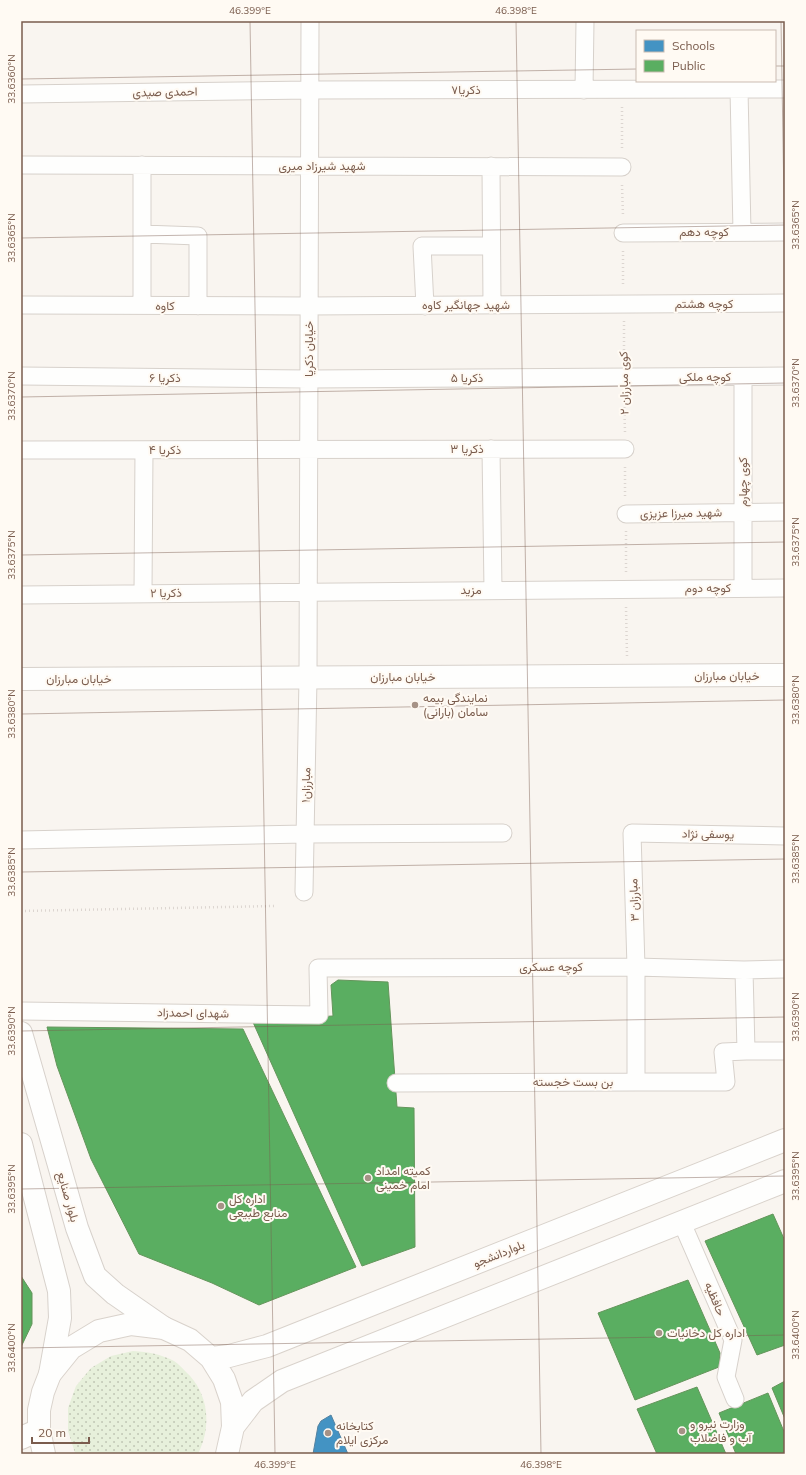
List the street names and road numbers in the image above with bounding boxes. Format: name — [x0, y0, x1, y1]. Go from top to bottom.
street label: ذکریا۷ — [451, 82, 481, 98]
street label: احمدی صیدی — [132, 83, 198, 101]
street label: شهید شیرزاد میری — [278, 158, 366, 174]
street label: کوچه دهم — [679, 224, 729, 240]
street label: کوچه هشتم — [675, 296, 733, 312]
street label: شهید جهانگیر کاوه — [422, 297, 510, 313]
street label: کاوه — [155, 298, 175, 314]
street label: خیابان ذکریا — [301, 321, 317, 377]
street label: کوی مبارزان ۲ — [615, 351, 633, 415]
street label: کوچه ملکی — [679, 369, 731, 385]
street label: ذکریا ۶ — [149, 370, 181, 386]
street label: ذکریا ۵ — [451, 370, 484, 386]
street label: ذکریا ۳ — [450, 441, 484, 457]
street label: ذکریا ۴ — [149, 442, 181, 458]
street label: کوی چهارم — [735, 457, 751, 507]
street label: شهید میرزا عزیزی — [640, 504, 722, 522]
street label: کوچه دوم — [685, 580, 731, 596]
street label: مزید — [460, 582, 482, 598]
street label: ذکریا ۲ — [150, 585, 182, 601]
street label: خیابان مبارزان — [694, 668, 760, 684]
street label: خیابان مبارزان — [370, 669, 436, 685]
street label: خیابان مبارزان — [46, 671, 112, 687]
street label: مبارزان۱ — [298, 767, 314, 803]
street label: یوسفی نژاد — [682, 826, 734, 842]
street label: مبارزان ۳ — [625, 878, 643, 922]
street label: کوچه عسکری — [519, 959, 583, 975]
street label: شهدای احمدزاد — [157, 1004, 229, 1022]
street label: بن بست خجسته — [533, 1074, 613, 1090]
street label: بلوار صنایع — [52, 1170, 83, 1224]
street label: بلواردانشجو — [471, 1236, 527, 1272]
street label: حافظیه — [702, 1280, 729, 1318]

